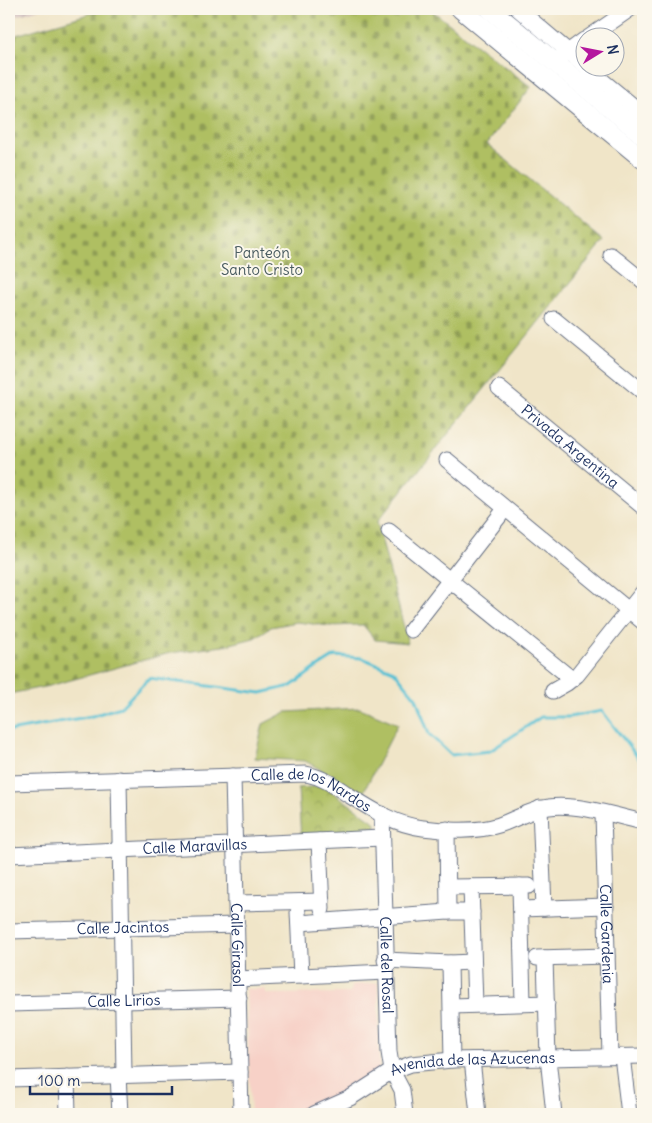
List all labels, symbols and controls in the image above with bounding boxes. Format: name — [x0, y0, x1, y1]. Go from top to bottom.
north arrow — [574, 28, 624, 78]
text: N — [603, 43, 623, 56]
park label: Panteón Santo Cristo — [221, 243, 303, 279]
street label: Privada Argentina — [517, 400, 623, 493]
street label: Calle de los Nardos — [250, 764, 375, 816]
street label: Calle Maravillas — [142, 834, 248, 858]
street label: Calle Gardenia — [596, 884, 618, 984]
street label: Calle Girasol — [227, 903, 248, 987]
street label: Calle del Rosal — [376, 916, 398, 1014]
street label: Calle Jacintos — [76, 917, 170, 938]
street label: Calle Lirios — [87, 990, 161, 1011]
street label: Avenida de las Azucenas — [387, 1048, 555, 1080]
scale bar — [30, 1063, 172, 1095]
text: 100 m — [38, 1071, 80, 1090]

